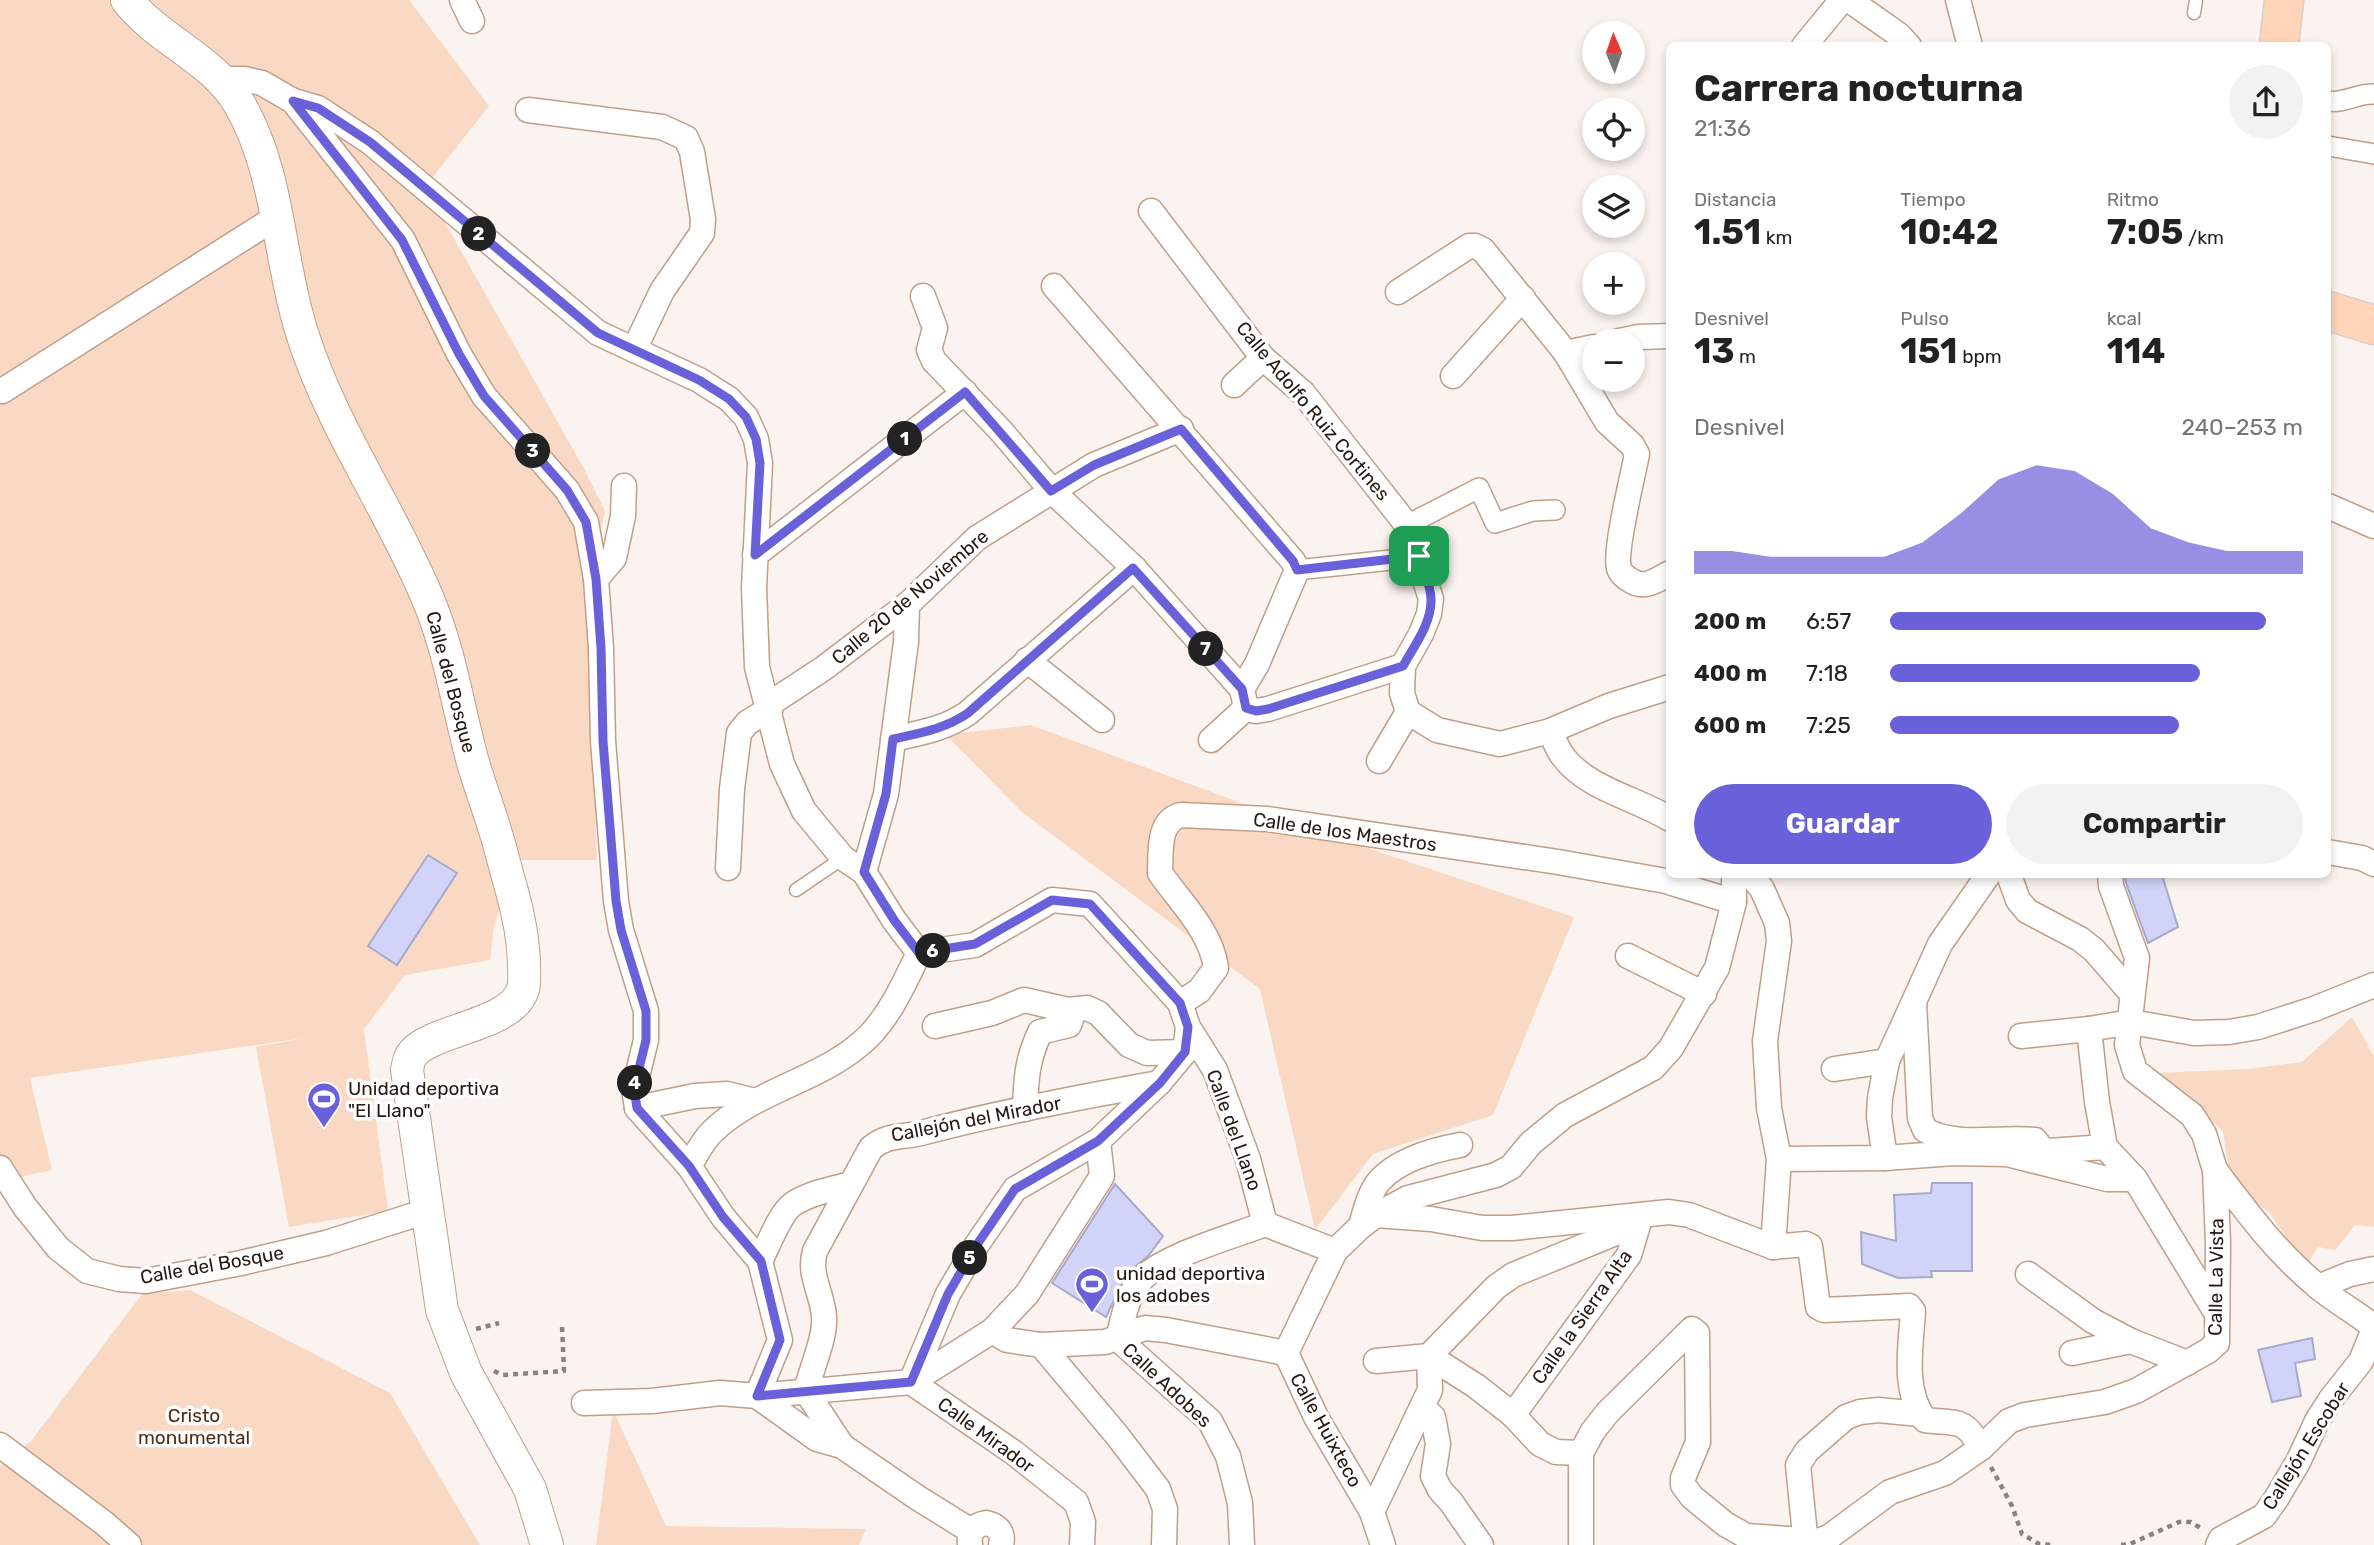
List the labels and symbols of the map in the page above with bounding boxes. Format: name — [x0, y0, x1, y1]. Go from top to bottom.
north arrow — [1582, 21, 1645, 84]
pin: 2 — [462, 216, 496, 252]
street label: Calle Adolfo Ruiz Cortines — [1231, 317, 1395, 505]
pin: 1 — [888, 422, 922, 457]
pin: 3 — [516, 434, 550, 468]
street label: Calle 20 de Noviembre — [827, 525, 993, 669]
pin — [1389, 526, 1449, 586]
street label: Calle del Bosque — [421, 609, 481, 755]
pin: 7 — [1188, 632, 1224, 666]
street label: Calle de los Maestros — [1252, 808, 1438, 856]
pin: 6 — [916, 934, 950, 968]
pin: 4 — [618, 1066, 652, 1100]
street label: Calle del Llano — [1201, 1066, 1267, 1194]
place label: Unidad deportiva "El Llano" — [348, 1077, 499, 1122]
sports icon: Unidad deportiva "El Llano" — [305, 1080, 343, 1129]
street label: Callejón del Mirador — [889, 1091, 1064, 1147]
street label: Calle La Vista — [2203, 1218, 2229, 1336]
pin: 5 — [953, 1240, 988, 1276]
street label: Calle del Bosque — [138, 1241, 286, 1289]
street label: Calle la Sierra Alta — [1527, 1245, 1637, 1389]
place label: unidad deportiva los adobes — [1116, 1262, 1265, 1307]
sports icon: unidad deportiva los adobes — [1073, 1265, 1111, 1314]
street label: Calle Adobes — [1118, 1338, 1216, 1432]
street label: Calle Huixteco — [1285, 1369, 1367, 1491]
street label: Callejón Escobar — [2257, 1377, 2355, 1514]
street label: Calle Mirador — [933, 1392, 1040, 1478]
park label: Cristo monumental — [138, 1404, 250, 1449]

